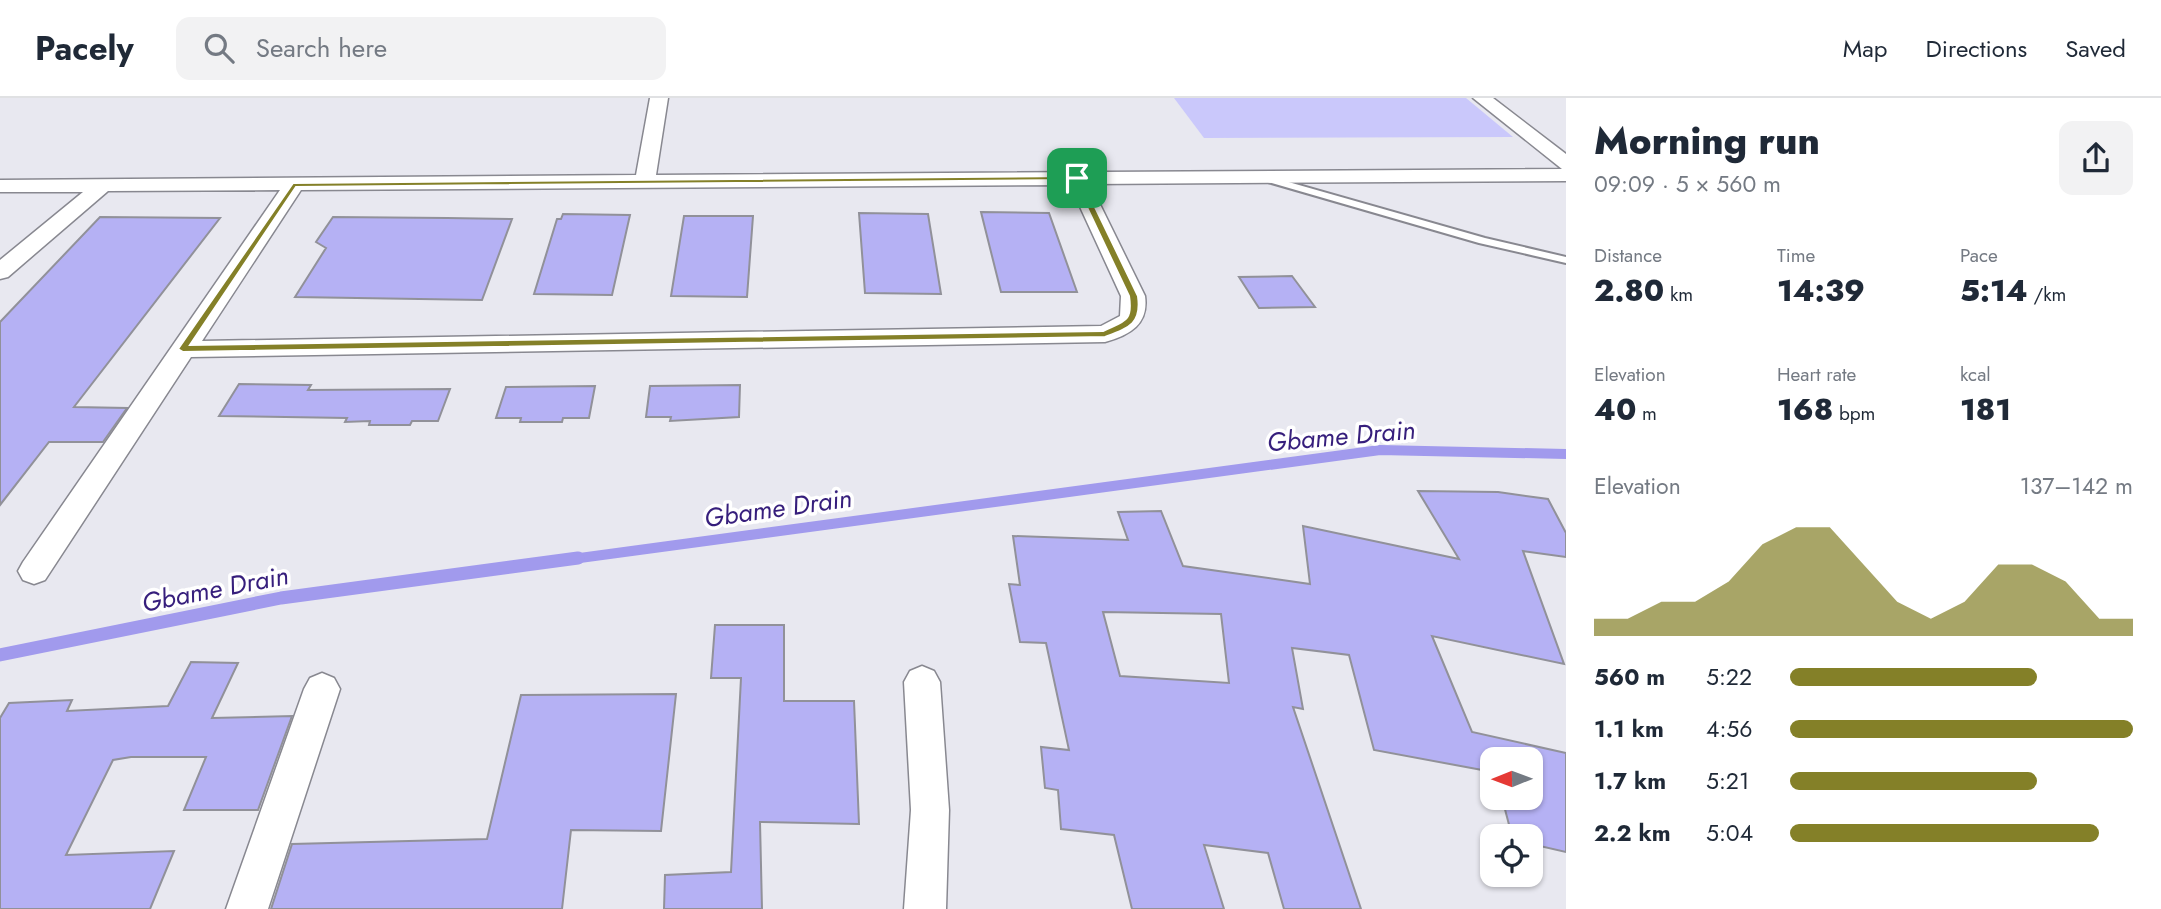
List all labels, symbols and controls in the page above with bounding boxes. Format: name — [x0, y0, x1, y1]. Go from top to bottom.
search box — [176, 17, 666, 80]
text: Pacely — [35, 25, 134, 72]
icon: search — [200, 29, 238, 67]
text: Search here — [256, 29, 387, 67]
text: Map — [1843, 31, 1888, 66]
text: Directions — [1926, 31, 2027, 66]
text: Saved — [2065, 31, 2126, 66]
text: Morning run — [1594, 113, 1820, 168]
button: share — [2059, 121, 2133, 195]
pin — [1047, 148, 1107, 208]
icon: arrive — [1058, 159, 1096, 197]
text: 09:09 · 5 × 560 m — [1594, 167, 1781, 201]
text: Distance — [1594, 242, 1662, 269]
text: Time — [1777, 242, 1815, 269]
text: Pace — [1960, 242, 1998, 269]
text: 2.80 — [1594, 269, 1664, 312]
text: 14:39 — [1777, 269, 1865, 312]
text: 5:14 — [1960, 269, 2028, 312]
text: km — [1664, 281, 1693, 308]
text: /km — [2028, 281, 2066, 308]
text: Elevation — [1594, 361, 1666, 388]
text: Heart rate — [1777, 361, 1856, 388]
text: kcal — [1960, 361, 1991, 388]
text: 40 — [1594, 388, 1636, 431]
text: 168 — [1777, 388, 1833, 431]
text: 181 — [1960, 388, 2011, 431]
text: m — [1636, 400, 1657, 427]
text: bpm — [1833, 400, 1875, 427]
water label: Gbame Drain — [1265, 411, 1417, 461]
text: Elevation — [1594, 469, 1681, 503]
text: 137–142 m — [2020, 469, 2133, 503]
water label: Gbame Drain — [702, 479, 854, 537]
water label: Gbame Drain — [138, 556, 292, 622]
text: 560 m — [1594, 660, 1665, 694]
text: 5:22 — [1706, 660, 1752, 694]
text: 1.1 km — [1594, 712, 1664, 746]
text: 4:56 — [1706, 712, 1753, 746]
north arrow — [1480, 747, 1544, 810]
map controls — [1480, 747, 1543, 887]
text: 1.7 km — [1594, 764, 1666, 798]
text: 5:21 — [1706, 764, 1749, 798]
text: 2.2 km — [1594, 816, 1671, 850]
text: 5:04 — [1706, 816, 1753, 850]
button: locate — [1480, 824, 1543, 887]

